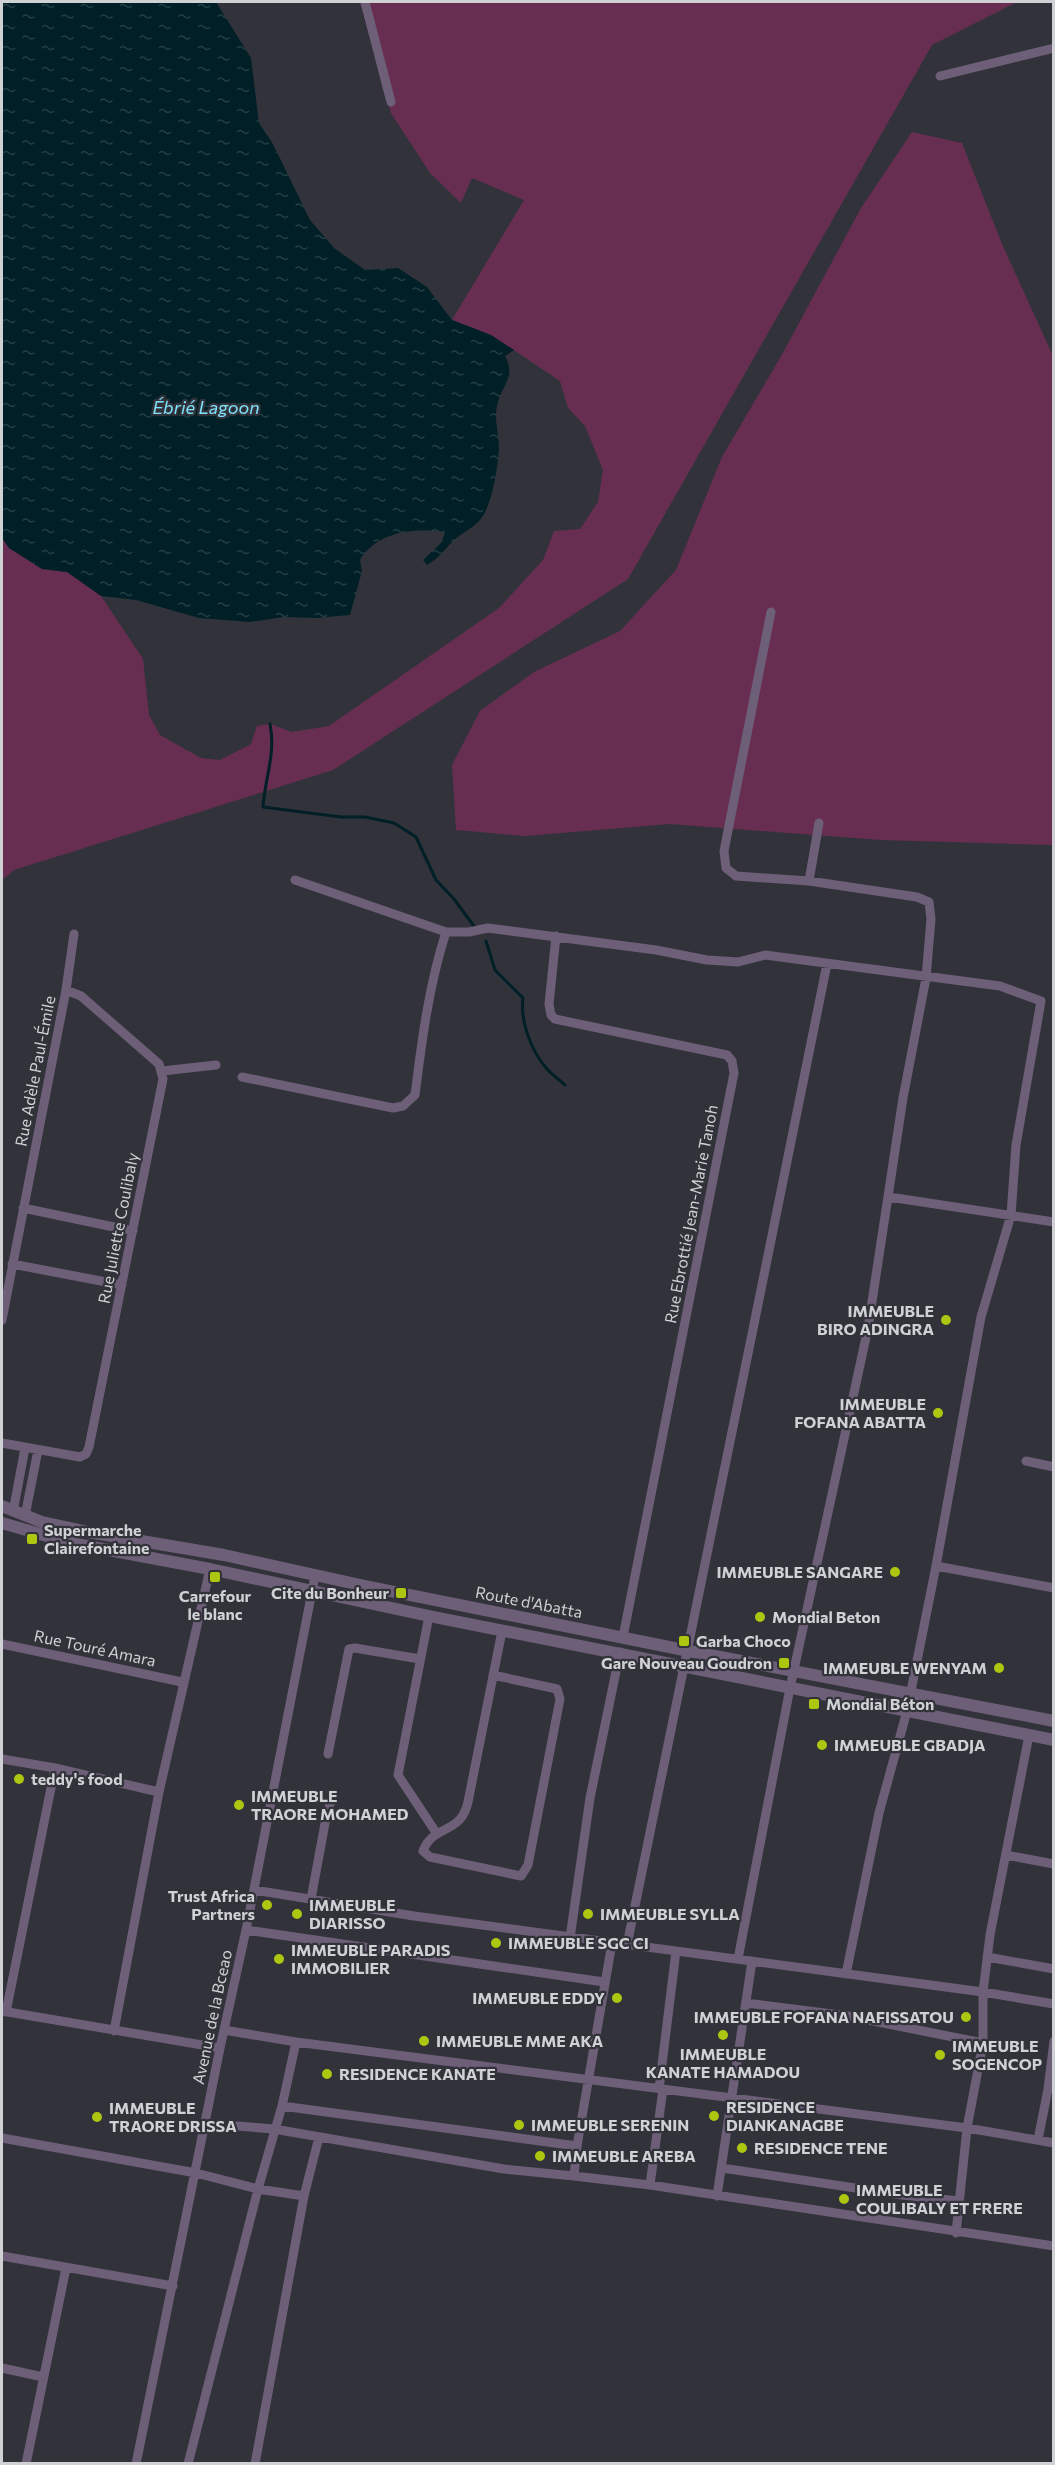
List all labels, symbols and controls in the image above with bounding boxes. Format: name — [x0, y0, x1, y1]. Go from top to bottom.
water label: Ébrié Lagoon — [152, 396, 260, 418]
street label: Rue Adèle Paul-Émile — [11, 994, 58, 1148]
street label: Rue Ebrottié Jean-Marie Tanoh — [660, 1103, 721, 1325]
street label: Rue Juliette Coulibaly — [94, 1151, 141, 1305]
place label: IMMEUBLE BIRO ADINGRA — [817, 1301, 934, 1338]
marker: IMMEUBLE BIRO ADINGRA — [939, 1313, 953, 1327]
place label: IMMEUBLE FOFANA ABATTA — [794, 1394, 926, 1431]
marker: IMMEUBLE FOFANA ABATTA — [931, 1406, 945, 1420]
place label: Supermarche Clairefontaine — [44, 1520, 149, 1557]
marker: Supermarche Clairefontaine — [25, 1532, 39, 1546]
place label: IMMEUBLE SANGARE — [717, 1562, 883, 1581]
marker: IMMEUBLE SANGARE — [888, 1565, 902, 1579]
marker: Carrefour le blanc — [208, 1570, 222, 1584]
street label: Route d'Abatta — [474, 1582, 584, 1621]
place label: Cite du Bonheur — [271, 1583, 389, 1602]
place label: Carrefour le blanc — [179, 1586, 252, 1623]
marker: Cite du Bonheur — [394, 1586, 408, 1600]
place label: Mondial Beton — [772, 1607, 880, 1626]
marker: Mondial Beton — [753, 1610, 767, 1624]
street label: Rue Touré Amara — [32, 1625, 158, 1670]
place label: Garba Choco — [696, 1631, 791, 1650]
marker: Garba Choco — [677, 1634, 691, 1648]
place label: Gare Nouveau Goudron — [601, 1653, 772, 1672]
marker: Gare Nouveau Goudron — [777, 1656, 791, 1670]
place label: IMMEUBLE WENYAM — [823, 1658, 987, 1677]
marker: IMMEUBLE WENYAM — [992, 1661, 1006, 1675]
place label: Mondial Béton — [826, 1694, 934, 1713]
marker: Mondial Béton — [807, 1697, 821, 1711]
place label: IMMEUBLE GBADJA — [834, 1735, 986, 1754]
marker: IMMEUBLE GBADJA — [815, 1738, 829, 1752]
place label: teddy's food — [31, 1769, 123, 1788]
marker: teddy's food — [12, 1772, 26, 1786]
place label: IMMEUBLE TRAORE MOHAMED — [251, 1786, 409, 1823]
marker: IMMEUBLE TRAORE MOHAMED — [232, 1798, 246, 1812]
place label: Trust Africa Partners — [168, 1886, 255, 1923]
place label: IMMEUBLE DIARISSO — [309, 1895, 396, 1932]
marker: Trust Africa Partners — [260, 1898, 274, 1912]
place label: IMMEUBLE SYLLA — [600, 1904, 740, 1923]
marker: IMMEUBLE DIARISSO — [290, 1907, 304, 1921]
marker: IMMEUBLE SYLLA — [581, 1907, 595, 1921]
place label: IMMEUBLE SGC CI — [508, 1933, 649, 1952]
marker: IMMEUBLE SGC CI — [489, 1936, 503, 1950]
place label: IMMEUBLE PARADIS IMMOBILIER — [291, 1940, 451, 1977]
street label: Avenue de la Bceao — [188, 1948, 235, 2086]
marker: IMMEUBLE PARADIS IMMOBILIER — [272, 1952, 286, 1966]
place label: IMMEUBLE EDDY — [472, 1988, 605, 2007]
marker: IMMEUBLE EDDY — [610, 1991, 624, 2005]
place label: IMMEUBLE FOFANA NAFISSATOU — [694, 2007, 954, 2026]
marker: IMMEUBLE FOFANA NAFISSATOU — [959, 2010, 973, 2024]
marker: IMMEUBLE KANATE HAMADOU — [716, 2028, 730, 2042]
place label: IMMEUBLE MME AKA — [436, 2031, 604, 2050]
marker: IMMEUBLE MME AKA — [417, 2034, 431, 2048]
place label: IMMEUBLE SOGENCOP — [952, 2036, 1042, 2073]
place label: IMMEUBLE KANATE HAMADOU — [646, 2044, 800, 2081]
marker: IMMEUBLE SOGENCOP — [933, 2048, 947, 2062]
place label: RESIDENCE KANATE — [339, 2064, 496, 2083]
marker: RESIDENCE KANATE — [320, 2067, 334, 2081]
place label: RESIDENCE DIANKANAGBE — [726, 2097, 844, 2134]
place label: IMMEUBLE TRAORE DRISSA — [109, 2098, 237, 2135]
marker: RESIDENCE DIANKANAGBE — [707, 2109, 721, 2123]
marker: IMMEUBLE TRAORE DRISSA — [90, 2110, 104, 2124]
place label: IMMEUBLE SERENIN — [531, 2115, 689, 2134]
marker: IMMEUBLE SERENIN — [512, 2118, 526, 2132]
place label: RESIDENCE TENE — [754, 2138, 887, 2157]
marker: RESIDENCE TENE — [735, 2141, 749, 2155]
place label: IMMEUBLE AREBA — [552, 2146, 696, 2165]
marker: IMMEUBLE AREBA — [533, 2149, 547, 2163]
place label: IMMEUBLE COULIBALY ET FRERE — [856, 2180, 1023, 2217]
marker: IMMEUBLE COULIBALY ET FRERE — [837, 2192, 851, 2206]

